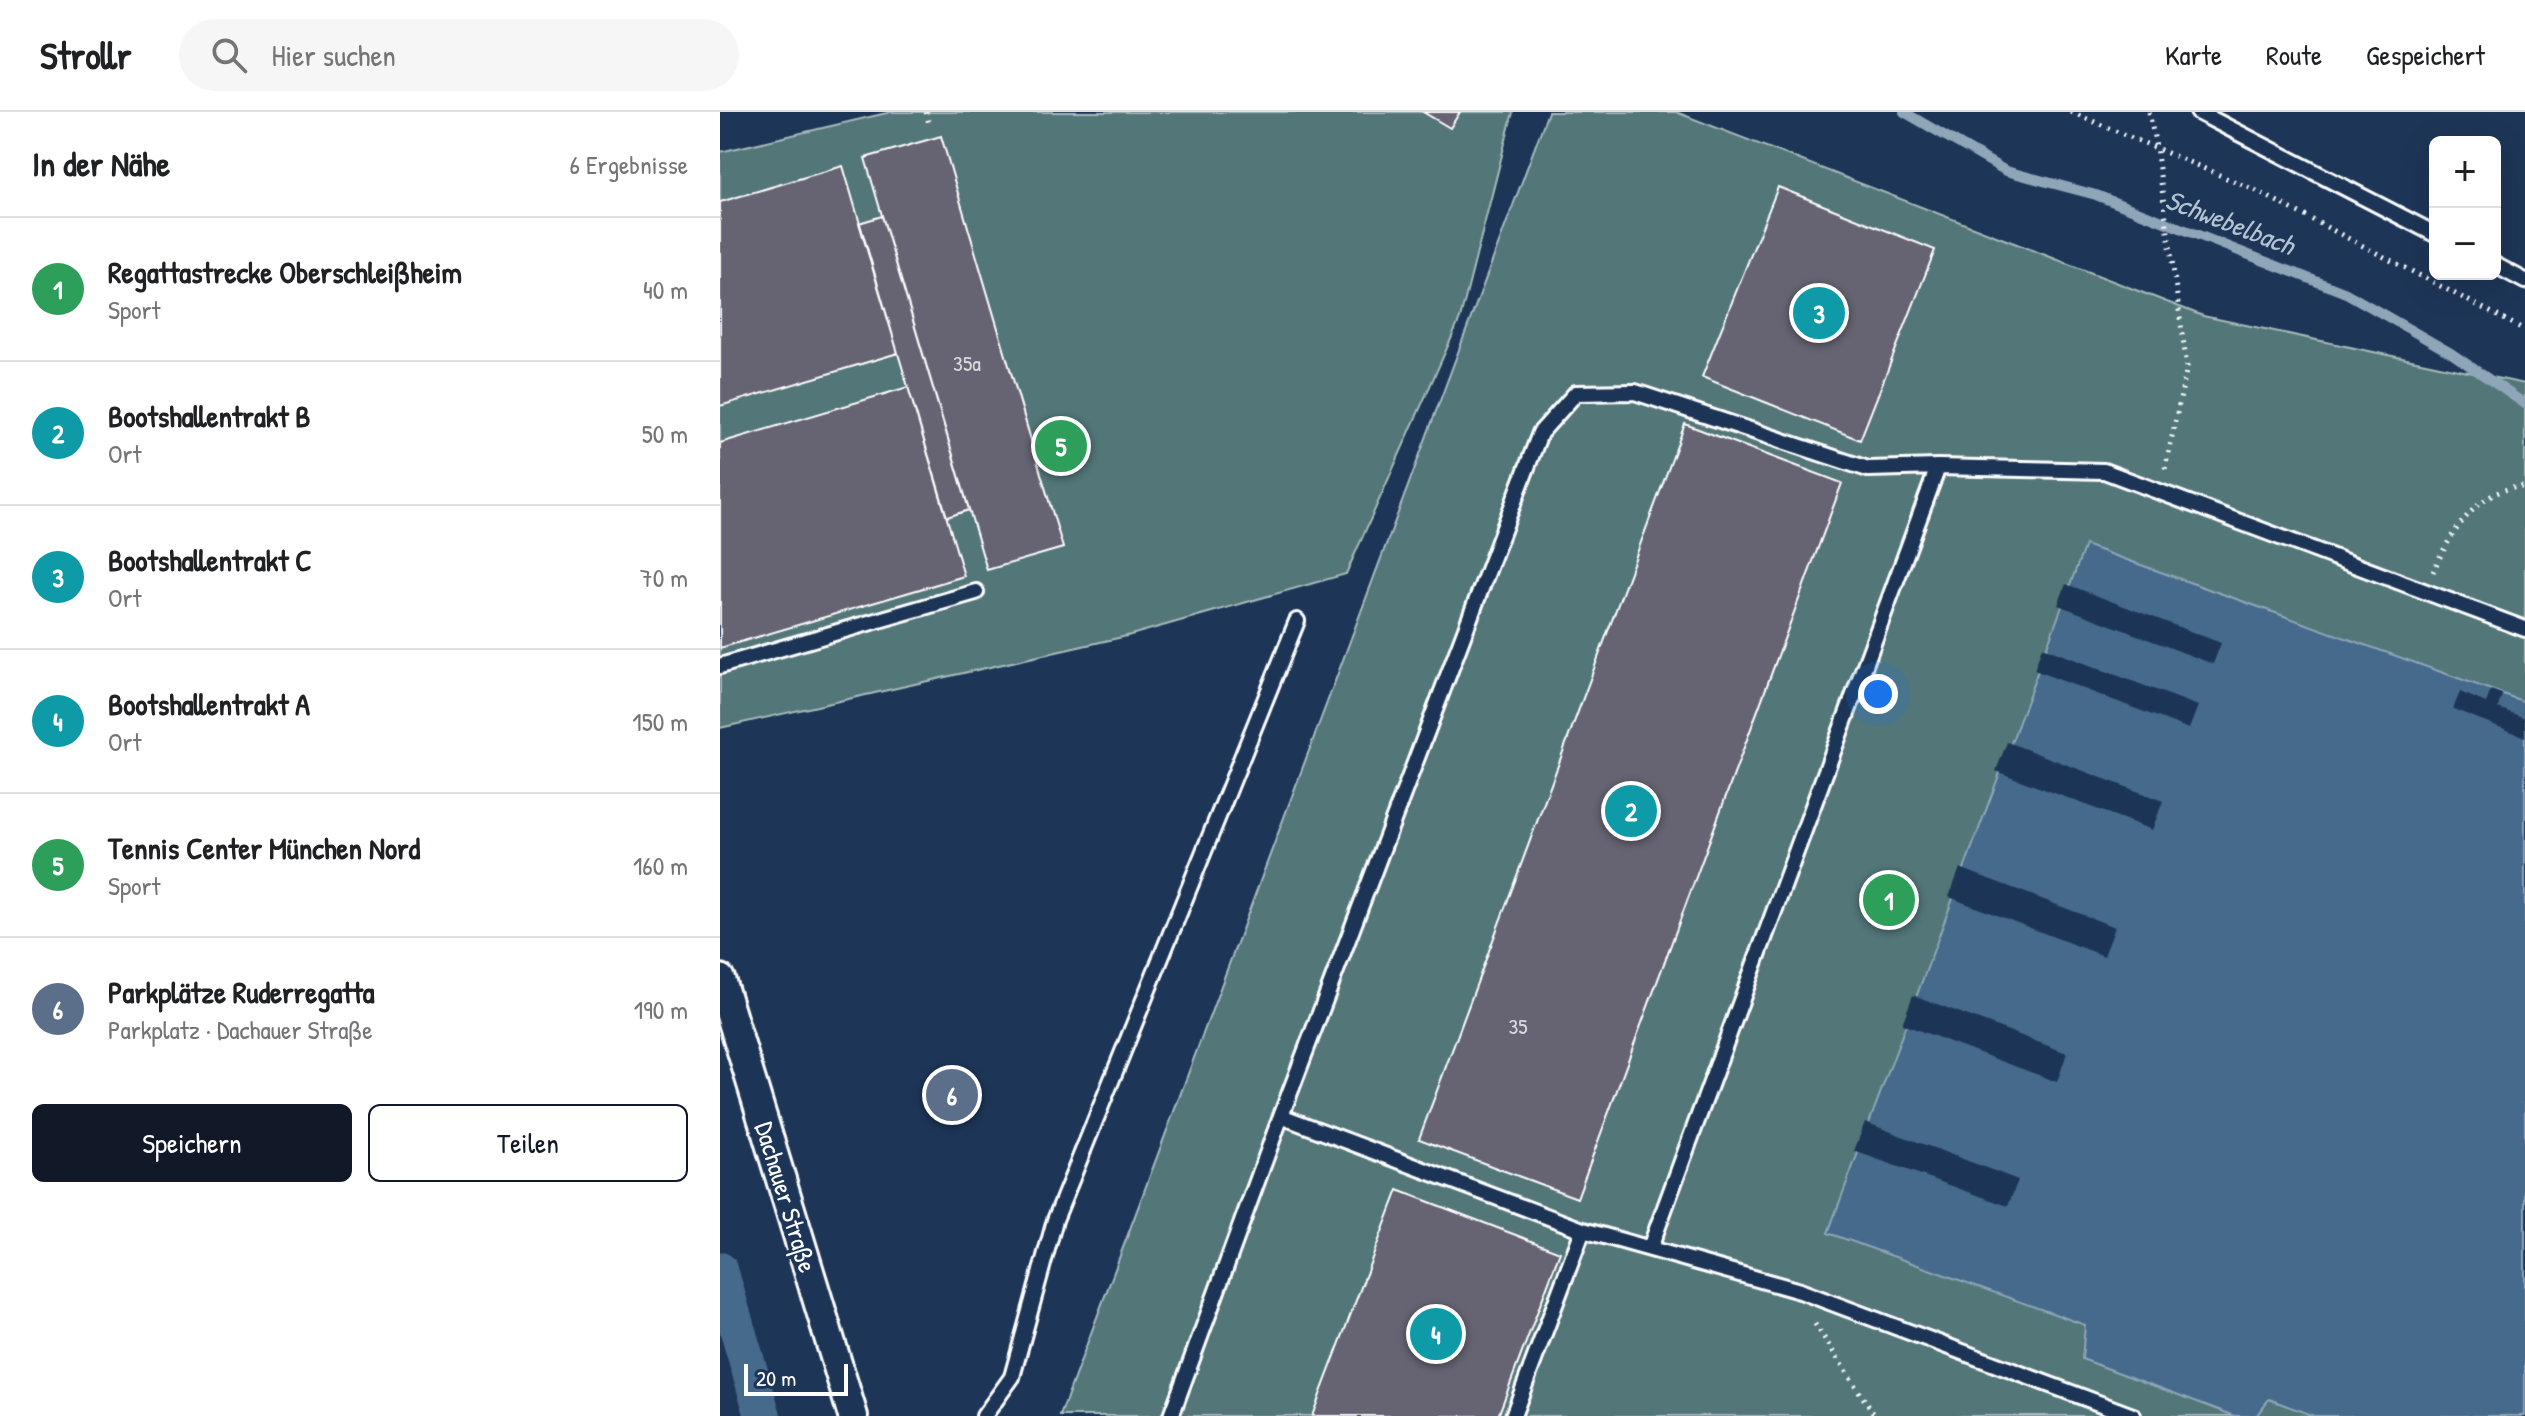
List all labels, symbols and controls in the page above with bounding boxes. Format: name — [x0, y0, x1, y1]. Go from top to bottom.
search box — [179, 19, 739, 91]
text: Strollr — [40, 29, 131, 81]
icon: search — [207, 33, 251, 77]
text: Hier suchen — [271, 35, 396, 75]
text: Karte — [2165, 36, 2222, 74]
text: Route — [2266, 36, 2322, 74]
text: Gespeichert — [2366, 36, 2485, 74]
map controls — [2429, 136, 2501, 280]
button: + — [2429, 136, 2501, 208]
text: In der Nähe — [32, 141, 170, 187]
text: 6 Ergebnisse — [570, 147, 688, 182]
water label: Schwebelbach — [2160, 180, 2302, 265]
button: − — [2429, 208, 2501, 280]
text: Regattastrecke Oberschleißheim — [108, 252, 462, 292]
text: 1 — [53, 272, 63, 307]
text: 40 m — [643, 272, 688, 307]
pin: 3 — [1793, 283, 1845, 343]
text: Sport — [108, 292, 161, 327]
house number: 35a — [953, 348, 981, 378]
text: Bootshallentrakt B — [108, 396, 311, 436]
text: 2 — [52, 416, 64, 451]
text: 50 m — [642, 416, 688, 451]
pin: 5 — [1035, 416, 1087, 476]
text: Ort — [108, 436, 141, 471]
text: Bootshallentrakt C — [108, 540, 312, 580]
text: 3 — [52, 560, 64, 595]
text: 70 m — [640, 560, 688, 595]
text: Ort — [108, 580, 141, 615]
your location — [1858, 674, 1898, 714]
text: Bootshallentrakt A — [108, 684, 310, 724]
text: 4 — [53, 704, 63, 739]
text: 150 m — [632, 704, 688, 739]
text: Ort — [108, 724, 141, 759]
pin: 2 — [1605, 781, 1657, 841]
text: Tennis Center München Nord — [108, 828, 420, 868]
text: 5 — [53, 848, 64, 883]
text: 160 m — [633, 848, 688, 883]
text: Sport — [108, 868, 161, 903]
pin: 1 — [1863, 870, 1915, 930]
text: Parkplätze Ruderregatta — [108, 972, 375, 1012]
text: 6 — [53, 992, 63, 1027]
text: 190 m — [634, 992, 688, 1027]
house number: 35 — [1508, 1011, 1528, 1041]
text: Parkplatz · Dachauer Straße — [108, 1012, 373, 1047]
pin: 6 — [926, 1065, 978, 1125]
button: Speichern — [32, 1104, 352, 1182]
button: Teilen — [368, 1104, 688, 1182]
street label: Dachauer Straße — [747, 1117, 826, 1276]
pin: 4 — [1410, 1304, 1462, 1364]
scale bar — [744, 1360, 848, 1396]
text: 20 m — [756, 1363, 796, 1393]

